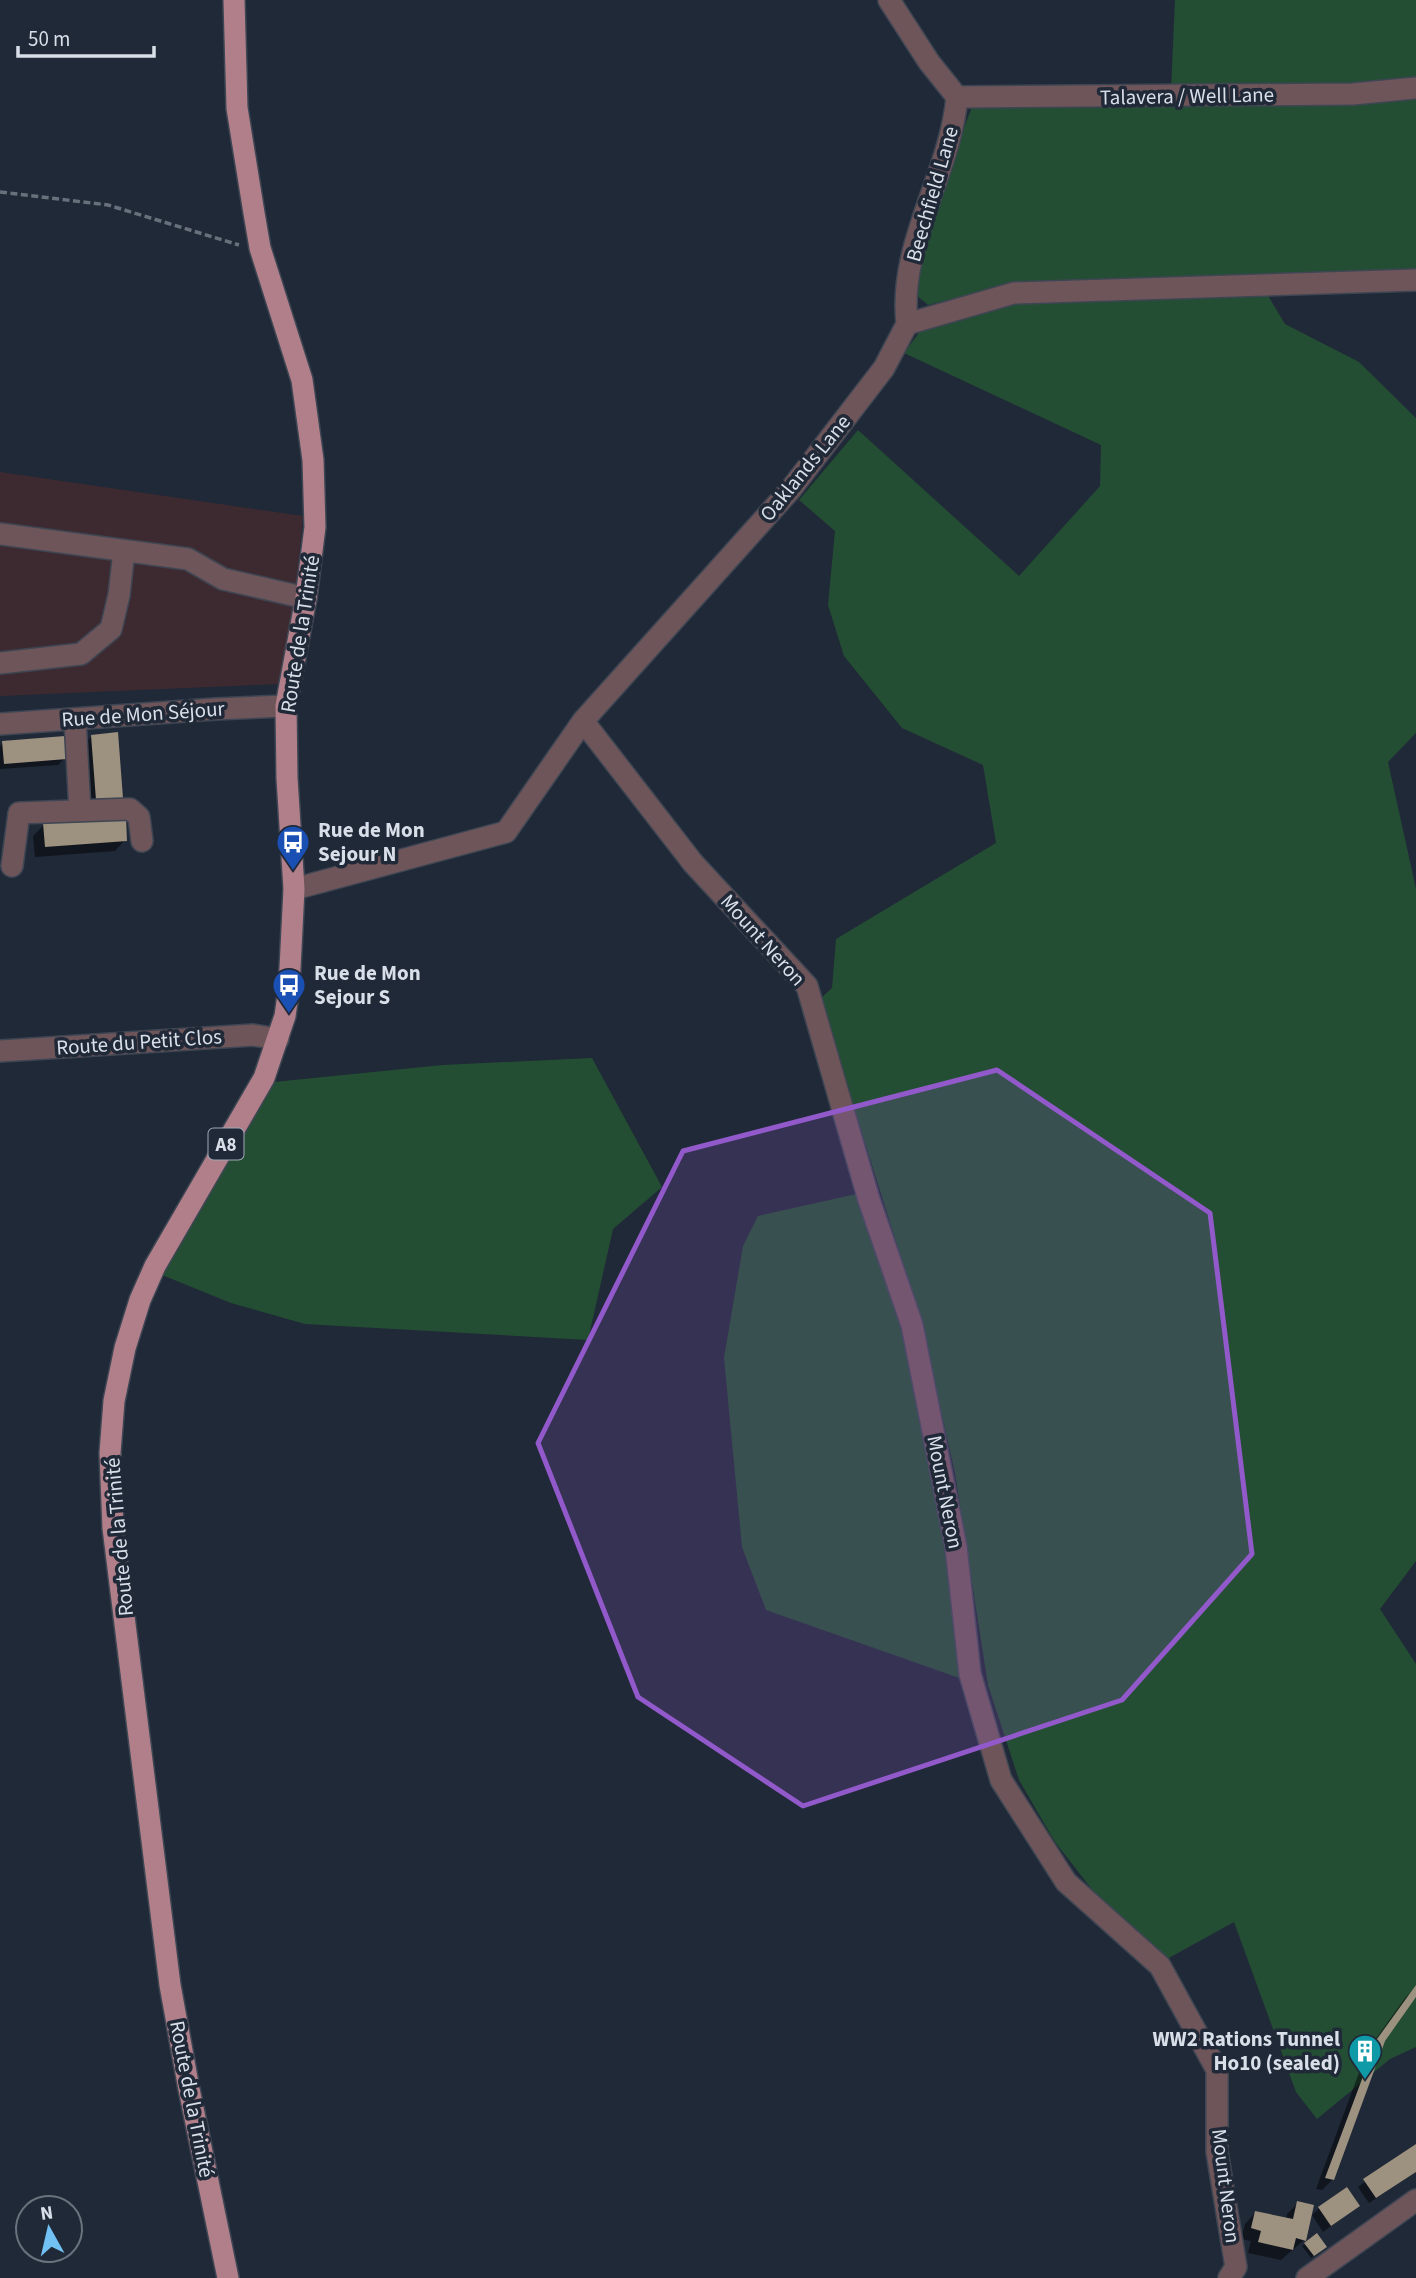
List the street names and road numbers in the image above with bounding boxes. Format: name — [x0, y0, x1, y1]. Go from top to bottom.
street label: Talavera / Well Lane — [1100, 79, 1274, 113]
street label: Beechfield Lane — [898, 123, 966, 265]
street label: Oaklands Lane — [753, 408, 857, 528]
street label: Route de la Trinité — [273, 553, 327, 715]
street label: Rue de Mon Séjour — [60, 693, 226, 735]
street label: Mount Neron — [713, 887, 813, 993]
street label: Route du Petit Clos — [55, 1021, 223, 1063]
road number: A8 — [208, 1128, 244, 1160]
street label: Mount Neron — [919, 1433, 971, 1551]
street label: Route de la Trinité — [97, 1456, 141, 1618]
street label: Route de la Trinité — [162, 2018, 222, 2180]
street label: Mount Neron — [1204, 2127, 1248, 2245]

